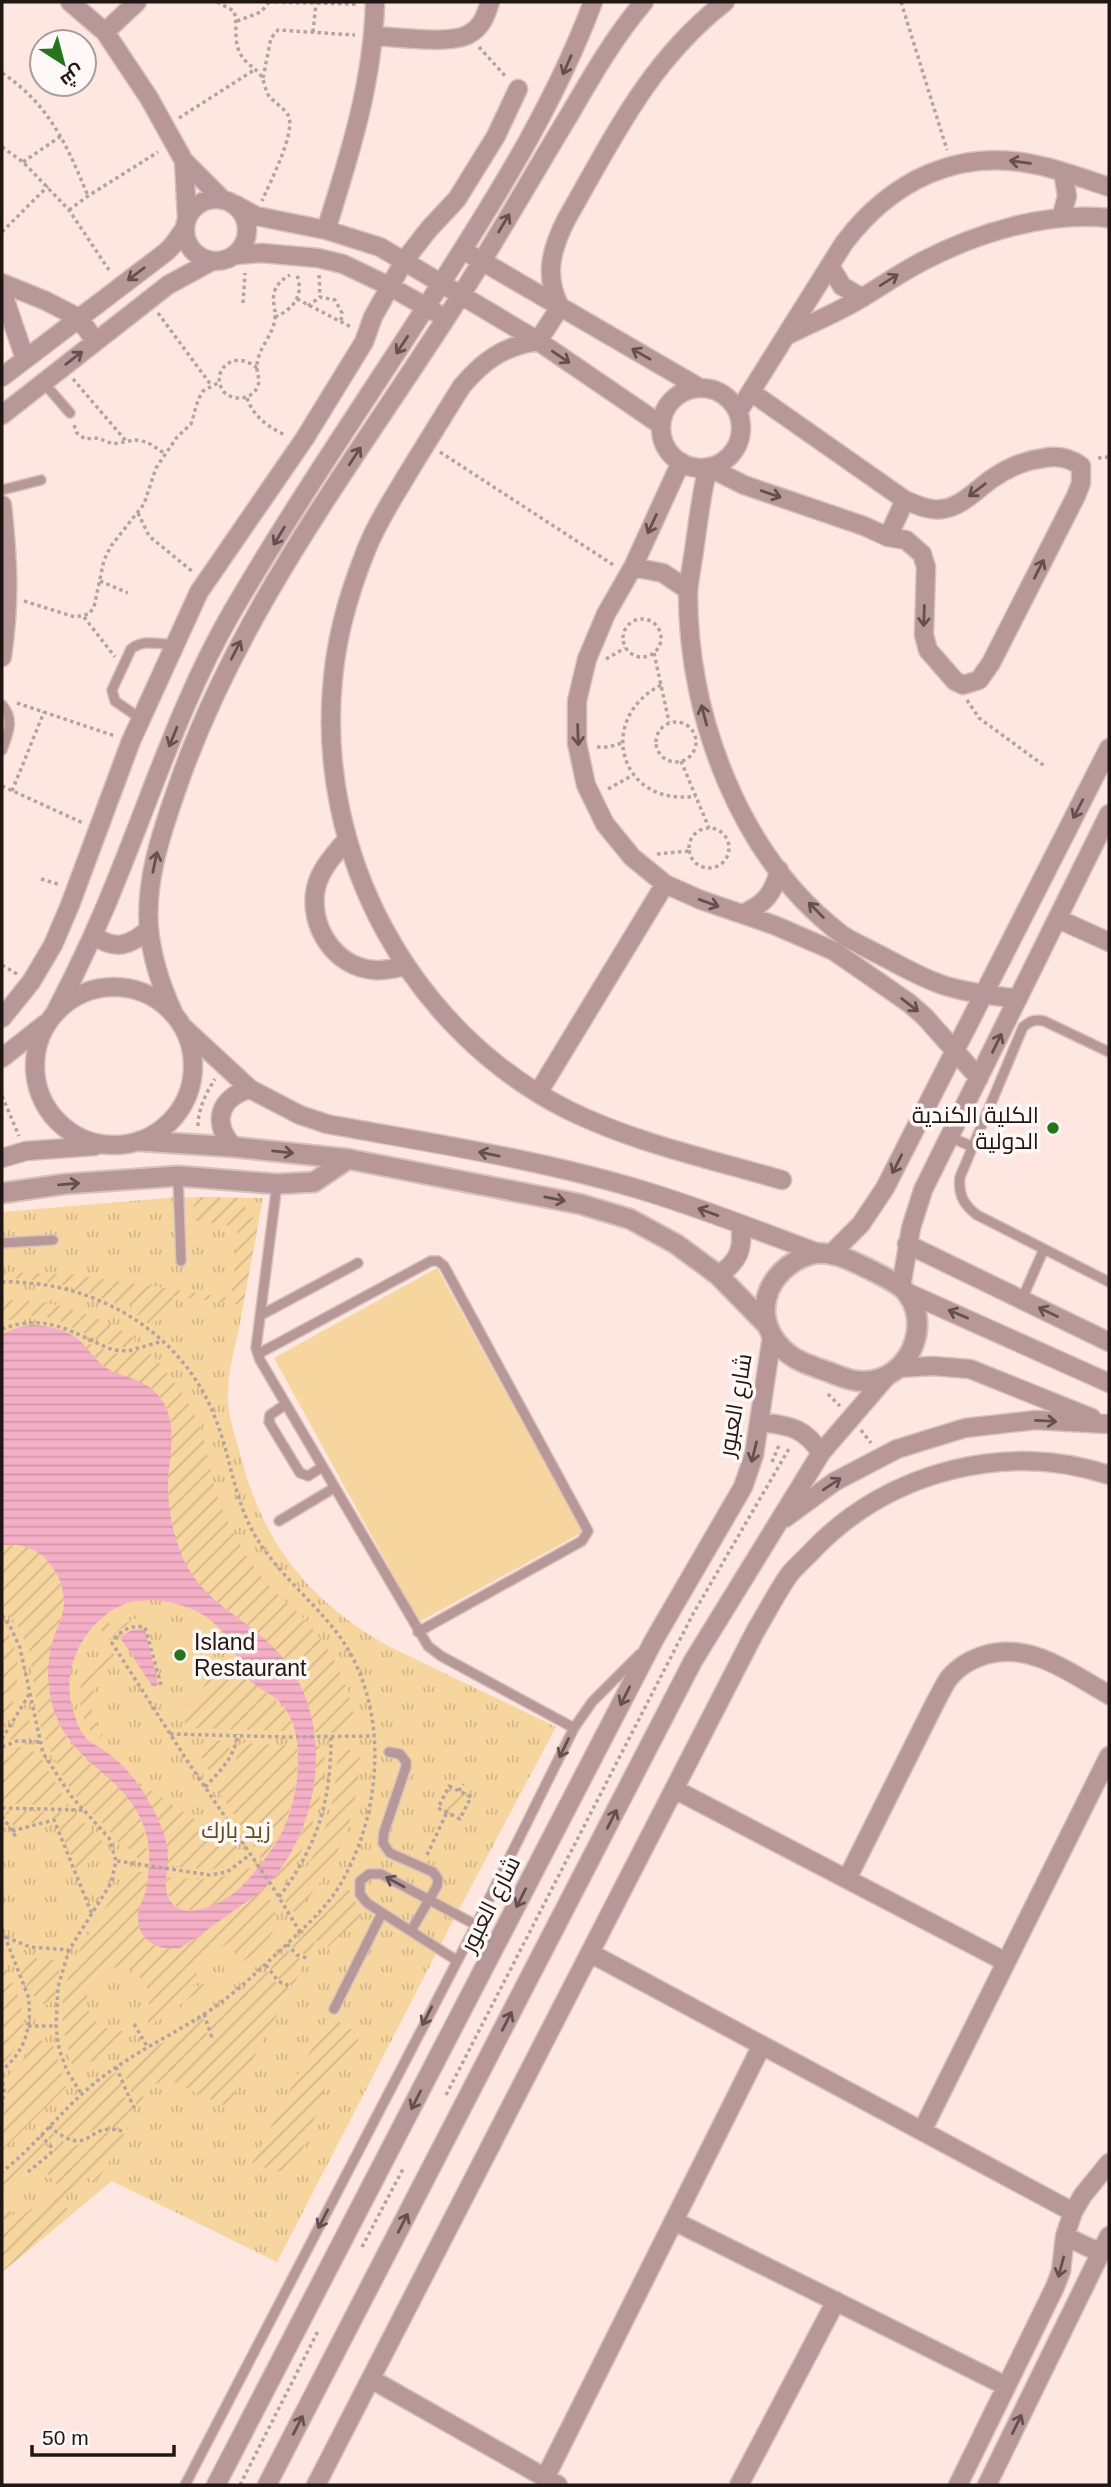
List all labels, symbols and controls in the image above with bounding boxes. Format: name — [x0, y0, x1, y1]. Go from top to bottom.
north arrow — [28, 28, 98, 98]
one-way arrow — [560, 54, 573, 75]
text: ش — [56, 60, 89, 92]
one-way arrow — [1009, 156, 1032, 169]
one-way arrow — [498, 214, 512, 234]
one-way arrow — [127, 267, 146, 282]
one-way arrow — [879, 273, 898, 288]
one-way arrow — [395, 335, 409, 354]
one-way arrow — [631, 347, 652, 360]
one-way arrow — [65, 350, 83, 365]
one-way arrow — [551, 350, 570, 364]
one-way arrow — [348, 447, 362, 466]
one-way arrow — [968, 482, 987, 497]
one-way arrow — [759, 489, 781, 501]
one-way arrow — [645, 513, 659, 534]
one-way arrow — [271, 526, 285, 546]
one-way arrow — [1032, 559, 1046, 580]
one-way arrow — [918, 604, 931, 627]
one-way arrow — [230, 640, 244, 661]
one-way arrow — [697, 704, 710, 727]
one-way arrow — [571, 723, 584, 746]
one-way arrow — [166, 726, 179, 748]
one-way arrow — [1071, 798, 1085, 819]
one-way arrow — [149, 851, 162, 874]
one-way arrow — [698, 898, 720, 910]
one-way arrow — [808, 902, 825, 919]
one-way arrow — [901, 998, 919, 1013]
one-way arrow — [990, 1033, 1004, 1054]
place label: الكلية الكندية الدولية — [912, 1102, 1039, 1154]
marker: الكلية الكندية الدولية — [1045, 1120, 1061, 1136]
one-way arrow — [271, 1146, 293, 1159]
one-way arrow — [478, 1146, 501, 1160]
one-way arrow — [889, 1153, 903, 1174]
one-way arrow — [57, 1177, 80, 1190]
one-way arrow — [543, 1193, 566, 1206]
one-way arrow — [698, 1205, 720, 1218]
one-way arrow — [1038, 1305, 1059, 1319]
one-way arrow — [948, 1307, 969, 1320]
street label: شارع العبور — [713, 1351, 760, 1461]
one-way arrow — [1035, 1414, 1058, 1427]
one-way arrow — [747, 1440, 760, 1463]
one-way arrow — [821, 1477, 841, 1491]
place label: Island Restaurant — [194, 1629, 307, 1681]
marker: Island Restaurant — [172, 1647, 188, 1663]
one-way arrow — [618, 1685, 632, 1706]
one-way arrow — [556, 1737, 570, 1758]
one-way arrow — [605, 1809, 619, 1829]
park label: زيد بارك — [201, 1817, 271, 1843]
street label: شارع العبور — [454, 1852, 528, 1959]
one-way arrow — [386, 1875, 406, 1889]
one-way arrow — [513, 1887, 527, 1908]
one-way arrow — [420, 2006, 434, 2026]
one-way arrow — [501, 2011, 515, 2031]
one-way arrow — [409, 2089, 422, 2110]
one-way arrow — [316, 2208, 329, 2229]
one-way arrow — [396, 2213, 410, 2233]
one-way arrow — [1054, 2255, 1067, 2277]
scale bar — [32, 2414, 173, 2458]
one-way arrow — [1011, 2414, 1025, 2435]
one-way arrow — [292, 2415, 305, 2436]
text: 50 m — [42, 2426, 89, 2449]

